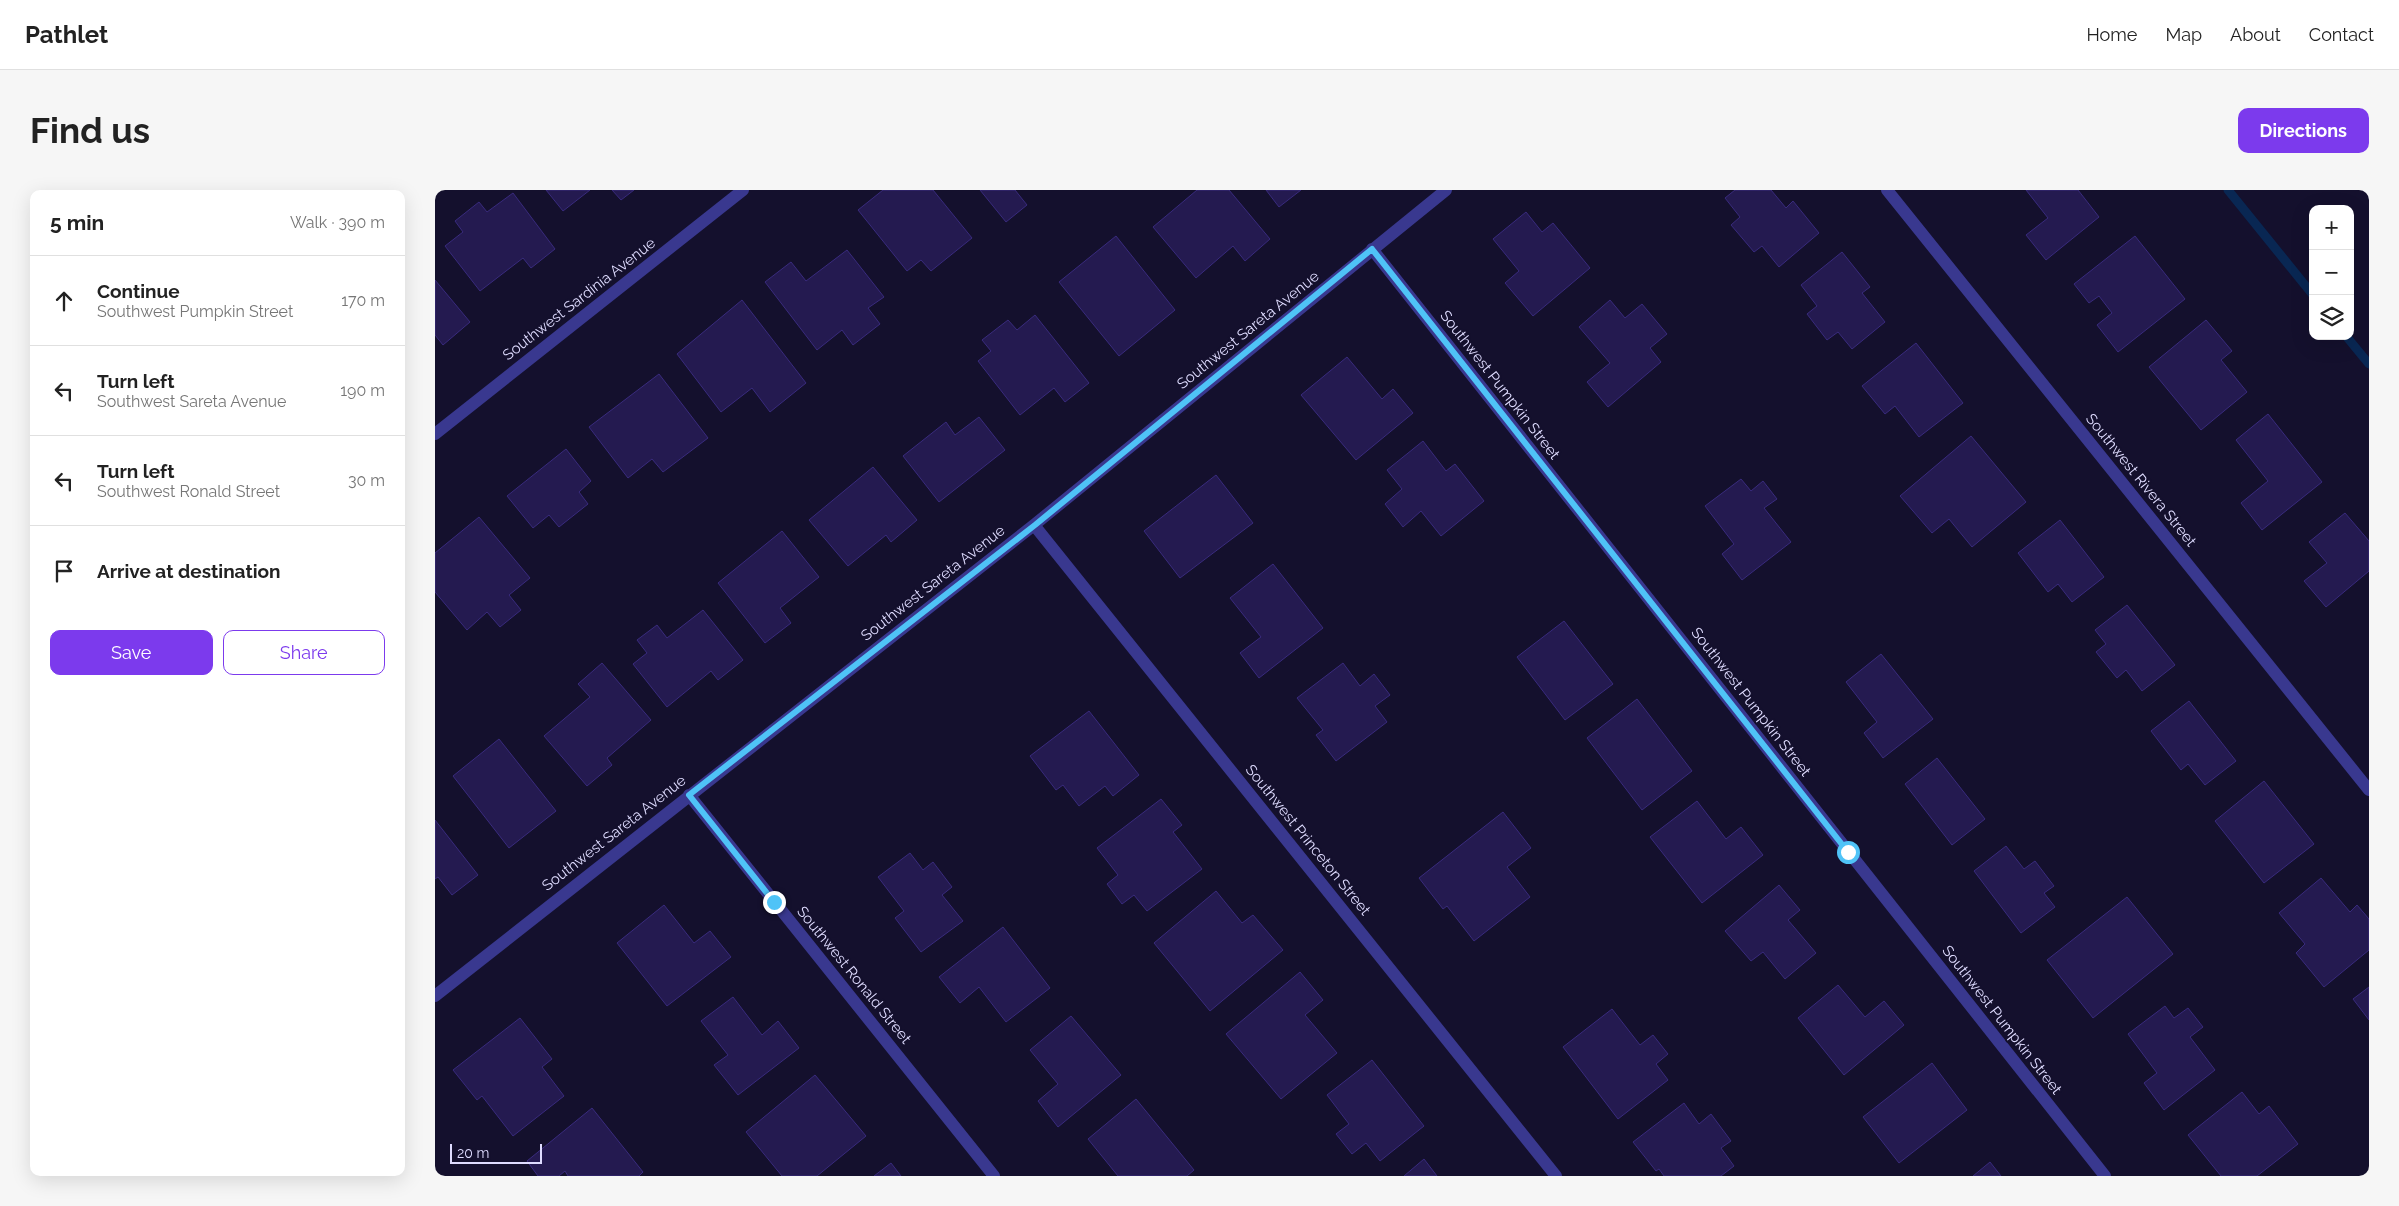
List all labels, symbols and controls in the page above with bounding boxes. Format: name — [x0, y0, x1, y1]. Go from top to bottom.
text: Pathlet — [25, 20, 108, 49]
text: Home — [2086, 24, 2137, 45]
text: Map — [2165, 24, 2202, 45]
text: About — [2230, 24, 2281, 45]
text: Contact — [2309, 24, 2374, 45]
button: Directions — [2238, 108, 2369, 153]
text: Find us — [30, 110, 150, 151]
map controls — [2309, 205, 2354, 340]
button: + — [2309, 205, 2354, 250]
text: 5 min — [50, 210, 104, 235]
text: Walk · 390 m — [290, 213, 385, 232]
street label: Southwest Sardinia Avenue — [499, 234, 659, 364]
button: − — [2309, 250, 2354, 295]
street label: Southwest Sareta Avenue — [1173, 267, 1323, 393]
text: Continue — [97, 280, 180, 302]
icon: ahead — [50, 287, 78, 315]
text: 170 m — [341, 291, 385, 310]
button: layers — [2309, 295, 2354, 340]
text: Southwest Pumpkin Street — [97, 302, 293, 321]
street label: Southwest Pumpkin Street — [1436, 307, 1564, 463]
text: Turn left — [97, 370, 174, 392]
icon: left — [50, 377, 78, 405]
text: 190 m — [340, 381, 385, 400]
text: Southwest Sareta Avenue — [97, 392, 286, 411]
street label: Southwest Rivera Street — [2082, 410, 2200, 550]
text: Turn left — [97, 460, 174, 482]
icon: left — [50, 467, 78, 495]
text: 30 m — [348, 471, 385, 490]
text: Southwest Ronald Street — [97, 482, 280, 501]
street label: Southwest Sareta Avenue — [857, 521, 1009, 645]
icon: arrive — [50, 557, 78, 585]
text: Arrive at destination — [97, 560, 281, 582]
street label: Southwest Pumpkin Street — [1687, 624, 1815, 780]
button: Save — [50, 630, 213, 675]
button: Share — [223, 630, 385, 675]
street label: Southwest Princeton Street — [1242, 761, 1374, 919]
street label: Southwest Sareta Avenue — [538, 771, 690, 895]
route start — [1837, 841, 1860, 864]
route end — [763, 891, 786, 914]
street label: Southwest Ronald Street — [793, 903, 915, 1047]
street label: Southwest Pumpkin Street — [1938, 942, 2066, 1098]
scale bar — [450, 1141, 543, 1164]
text: 20 m — [457, 1145, 489, 1161]

